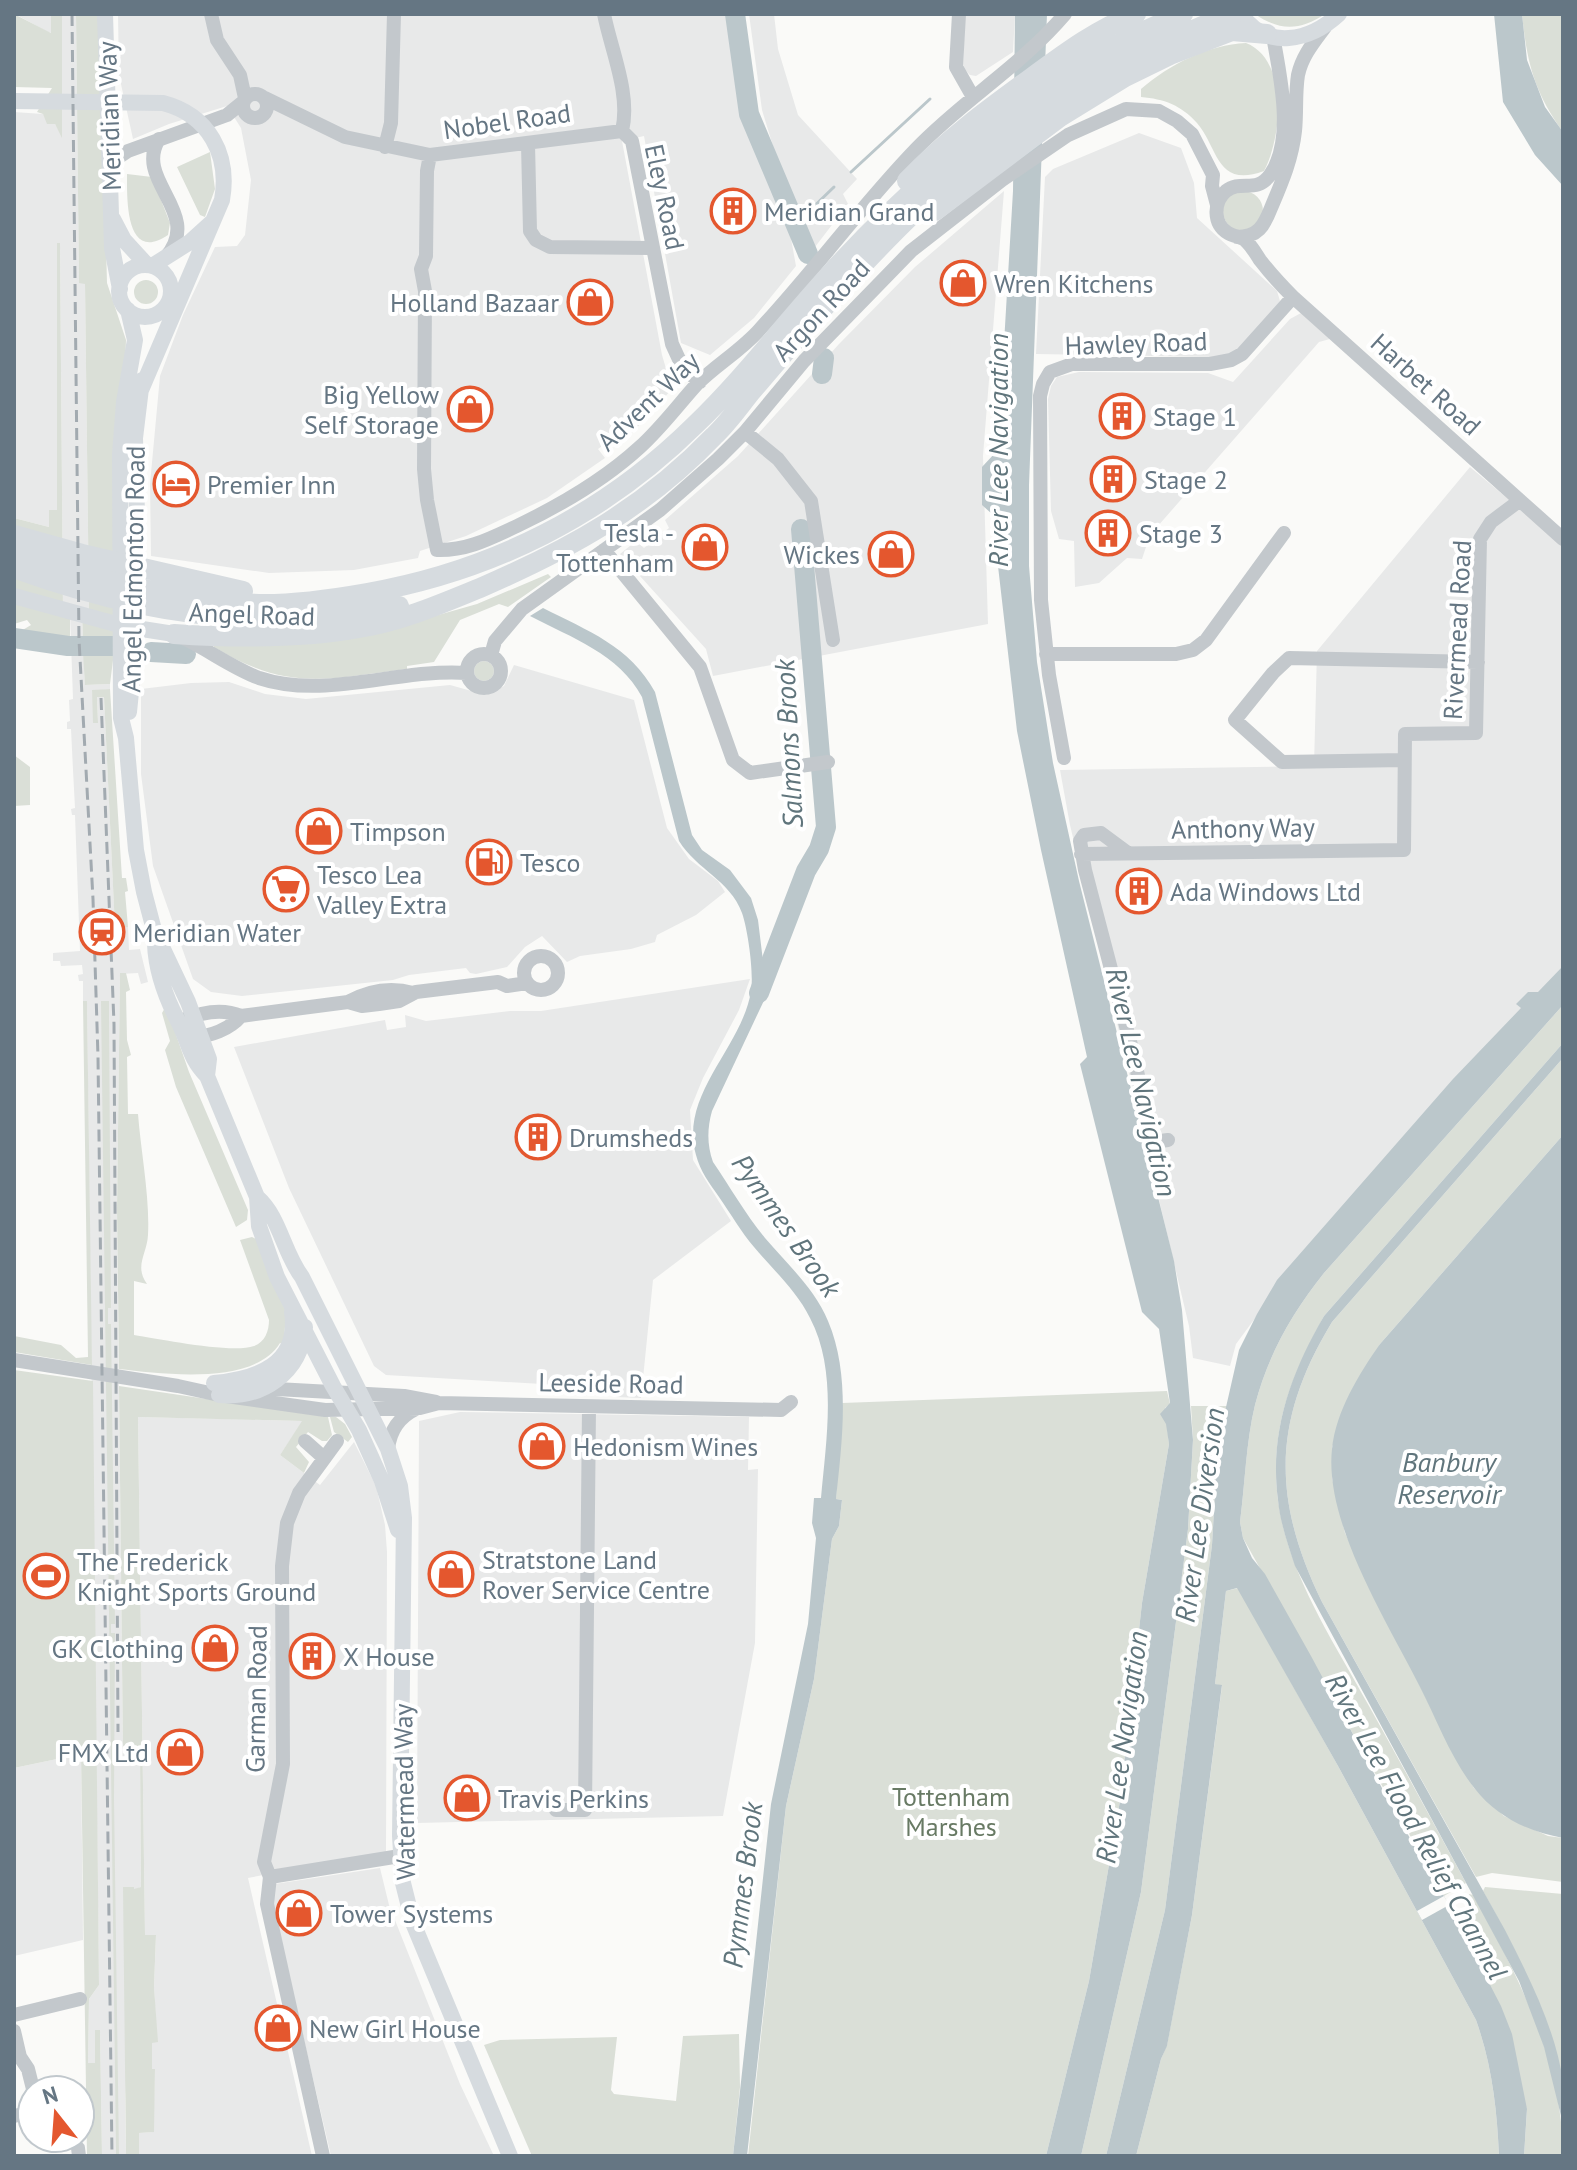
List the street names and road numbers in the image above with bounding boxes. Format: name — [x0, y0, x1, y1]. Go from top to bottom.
street label: Meridian Way — [90, 41, 128, 191]
street label: Nobel Road — [441, 96, 573, 146]
street label: Eley Road — [638, 141, 692, 253]
street label: Argon Road — [765, 252, 877, 368]
street label: Hawley Road — [1064, 324, 1208, 362]
street label: Harbet Road — [1364, 326, 1488, 442]
street label: Advent Way — [590, 344, 706, 458]
street label: Angel Edmonton Road — [114, 445, 152, 693]
street label: Rivermead Road — [1436, 539, 1478, 721]
street label: Angel Road — [188, 595, 316, 633]
street label: Anthony Way — [1171, 810, 1315, 846]
street label: Leeside Road — [538, 1365, 684, 1401]
street label: Garman Road — [238, 1625, 274, 1773]
street label: Watermead Way — [386, 1703, 422, 1881]

